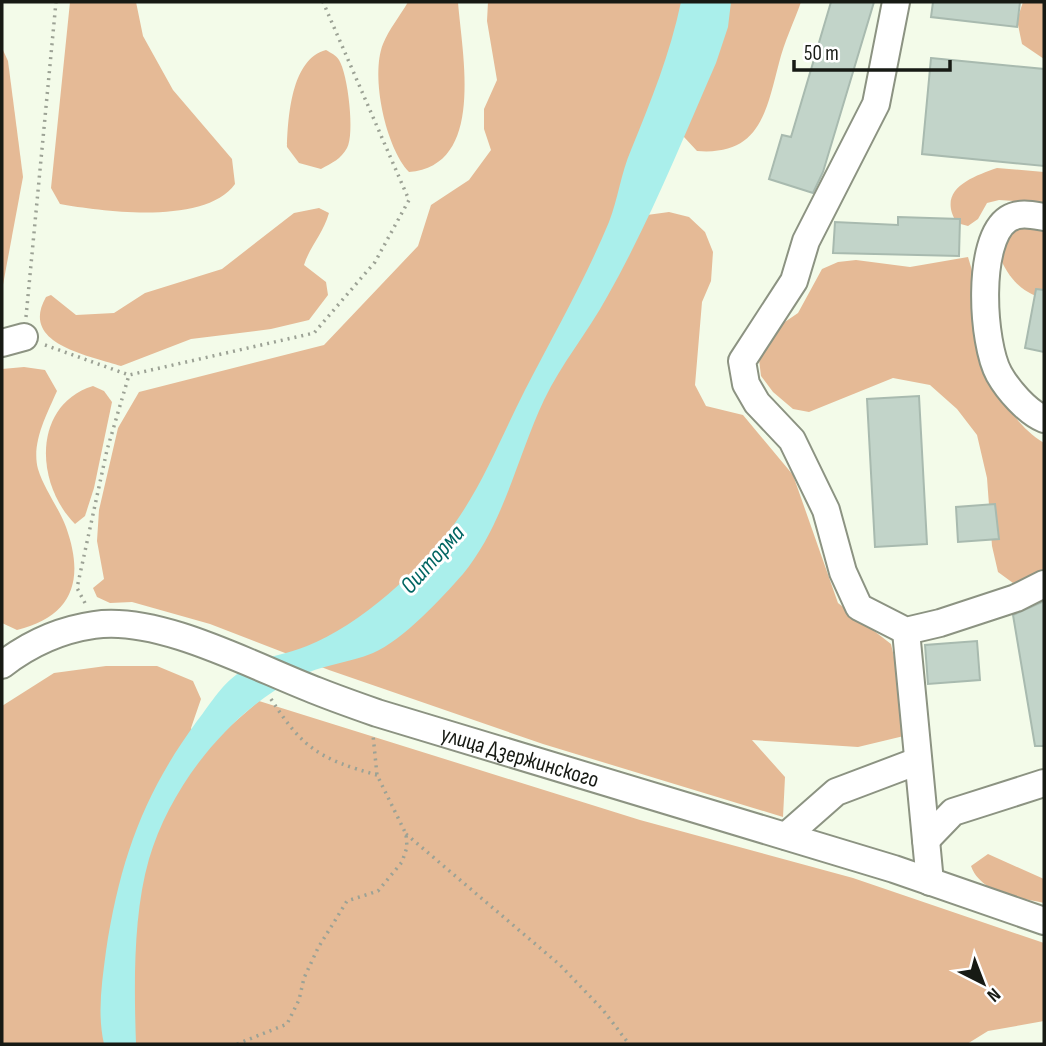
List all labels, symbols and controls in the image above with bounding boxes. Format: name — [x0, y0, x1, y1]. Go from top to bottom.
scale bar — [794, 28, 950, 72]
text: 50 m — [804, 41, 839, 66]
water label: Ошторма — [394, 519, 471, 600]
street label: улица Дзержинского — [438, 720, 602, 794]
north arrow — [948, 948, 1018, 1018]
text: N — [982, 983, 1005, 1006]

